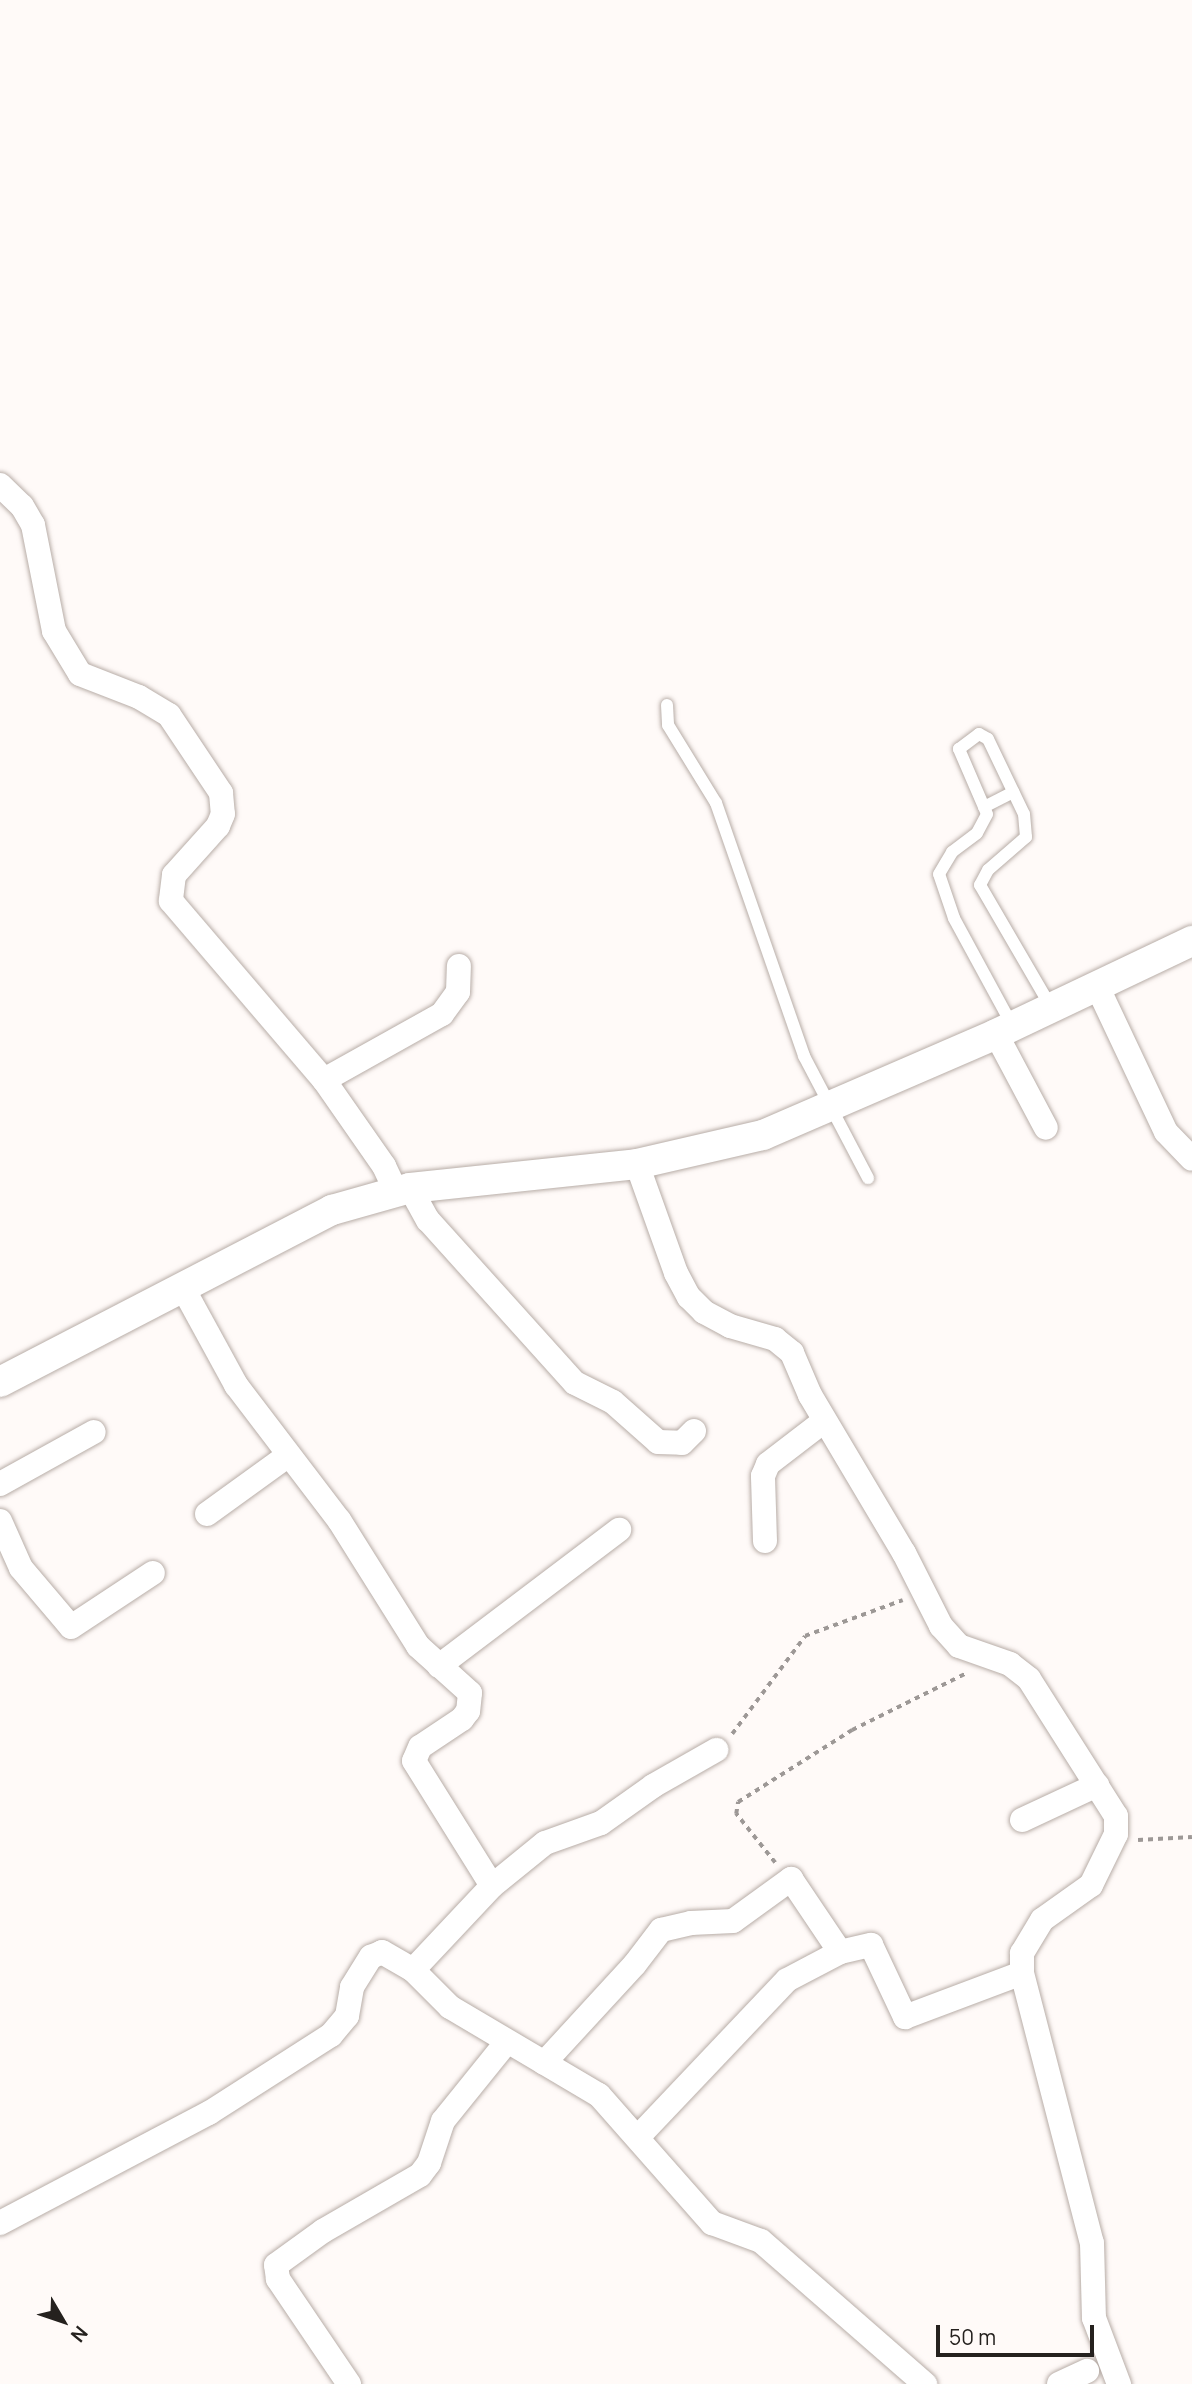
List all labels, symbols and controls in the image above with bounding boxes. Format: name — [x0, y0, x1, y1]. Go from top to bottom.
north arrow — [28, 2286, 98, 2356]
scale bar — [940, 2310, 1098, 2354]
text: N — [65, 2321, 94, 2348]
text: 50 m — [949, 2323, 996, 2351]

